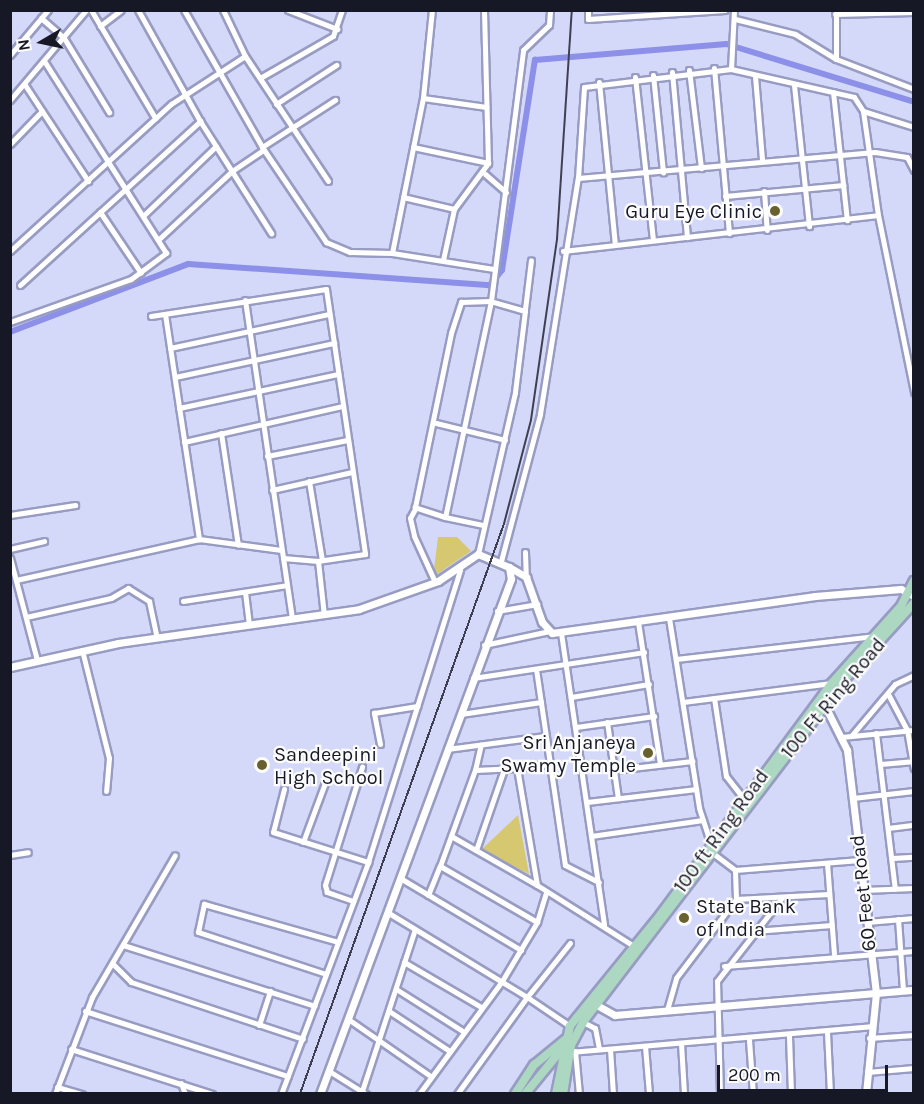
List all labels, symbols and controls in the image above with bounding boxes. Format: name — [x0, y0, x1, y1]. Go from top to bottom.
north arrow — [12, 12, 72, 72]
text: N — [13, 38, 34, 52]
place label: Guru Eye Clinic — [625, 199, 762, 223]
marker: Guru Eye Clinic — [766, 202, 784, 220]
street label: 100 Ft Ring Road — [776, 633, 890, 763]
place label: Sri Anjaneya Swamy Temple — [501, 730, 636, 777]
place label: Sandeepini High School — [274, 742, 383, 789]
marker: Sri Anjaneya Swamy Temple — [641, 746, 655, 760]
marker: Sandeepini High School — [255, 758, 269, 772]
street label: 100 ft Ring Road — [668, 765, 774, 897]
street label: 60 Feet Road — [845, 834, 881, 952]
place label: State Bank of India — [696, 894, 796, 941]
marker: State Bank of India — [677, 911, 691, 925]
scale bar — [720, 1053, 891, 1091]
text: 200 m — [728, 1064, 781, 1086]

